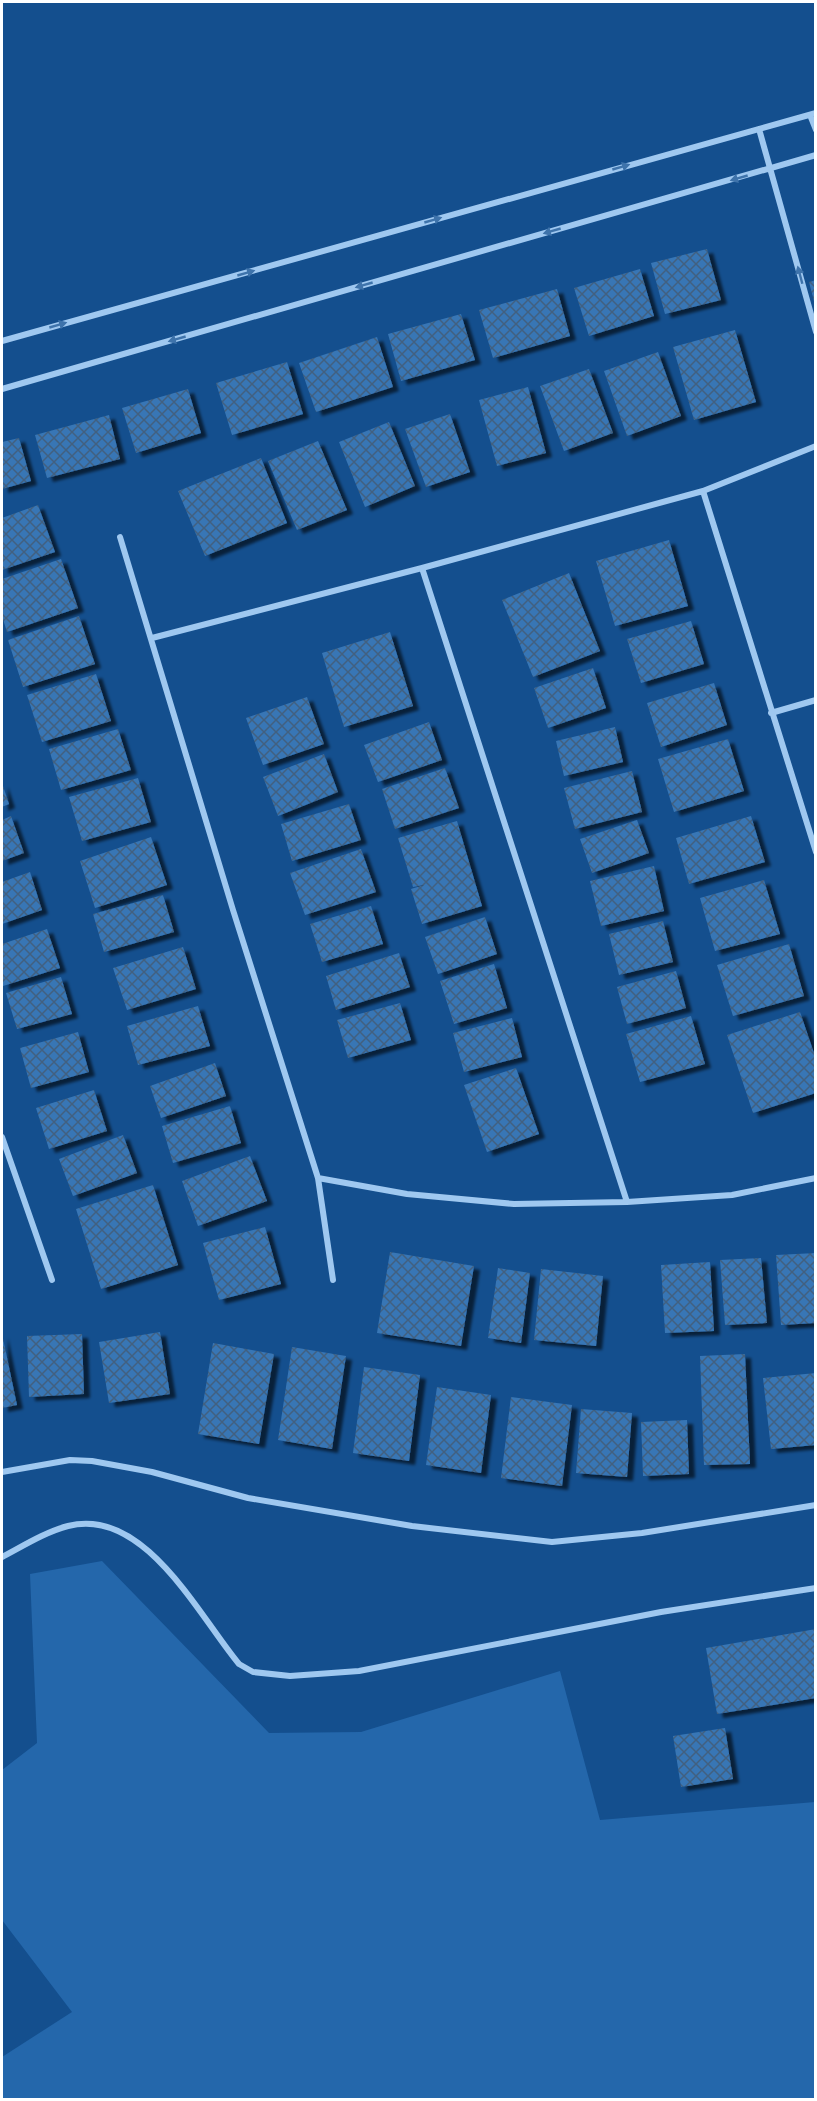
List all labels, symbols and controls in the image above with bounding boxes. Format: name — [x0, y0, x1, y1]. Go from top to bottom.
one-way arrow — [612, 162, 630, 171]
one-way arrow — [730, 173, 748, 183]
one-way arrow — [424, 215, 442, 224]
one-way arrow — [543, 227, 561, 236]
one-way arrow — [795, 266, 804, 284]
one-way arrow — [236, 267, 255, 277]
one-way arrow — [355, 281, 373, 290]
one-way arrow — [49, 320, 67, 329]
one-way arrow — [168, 335, 186, 344]

